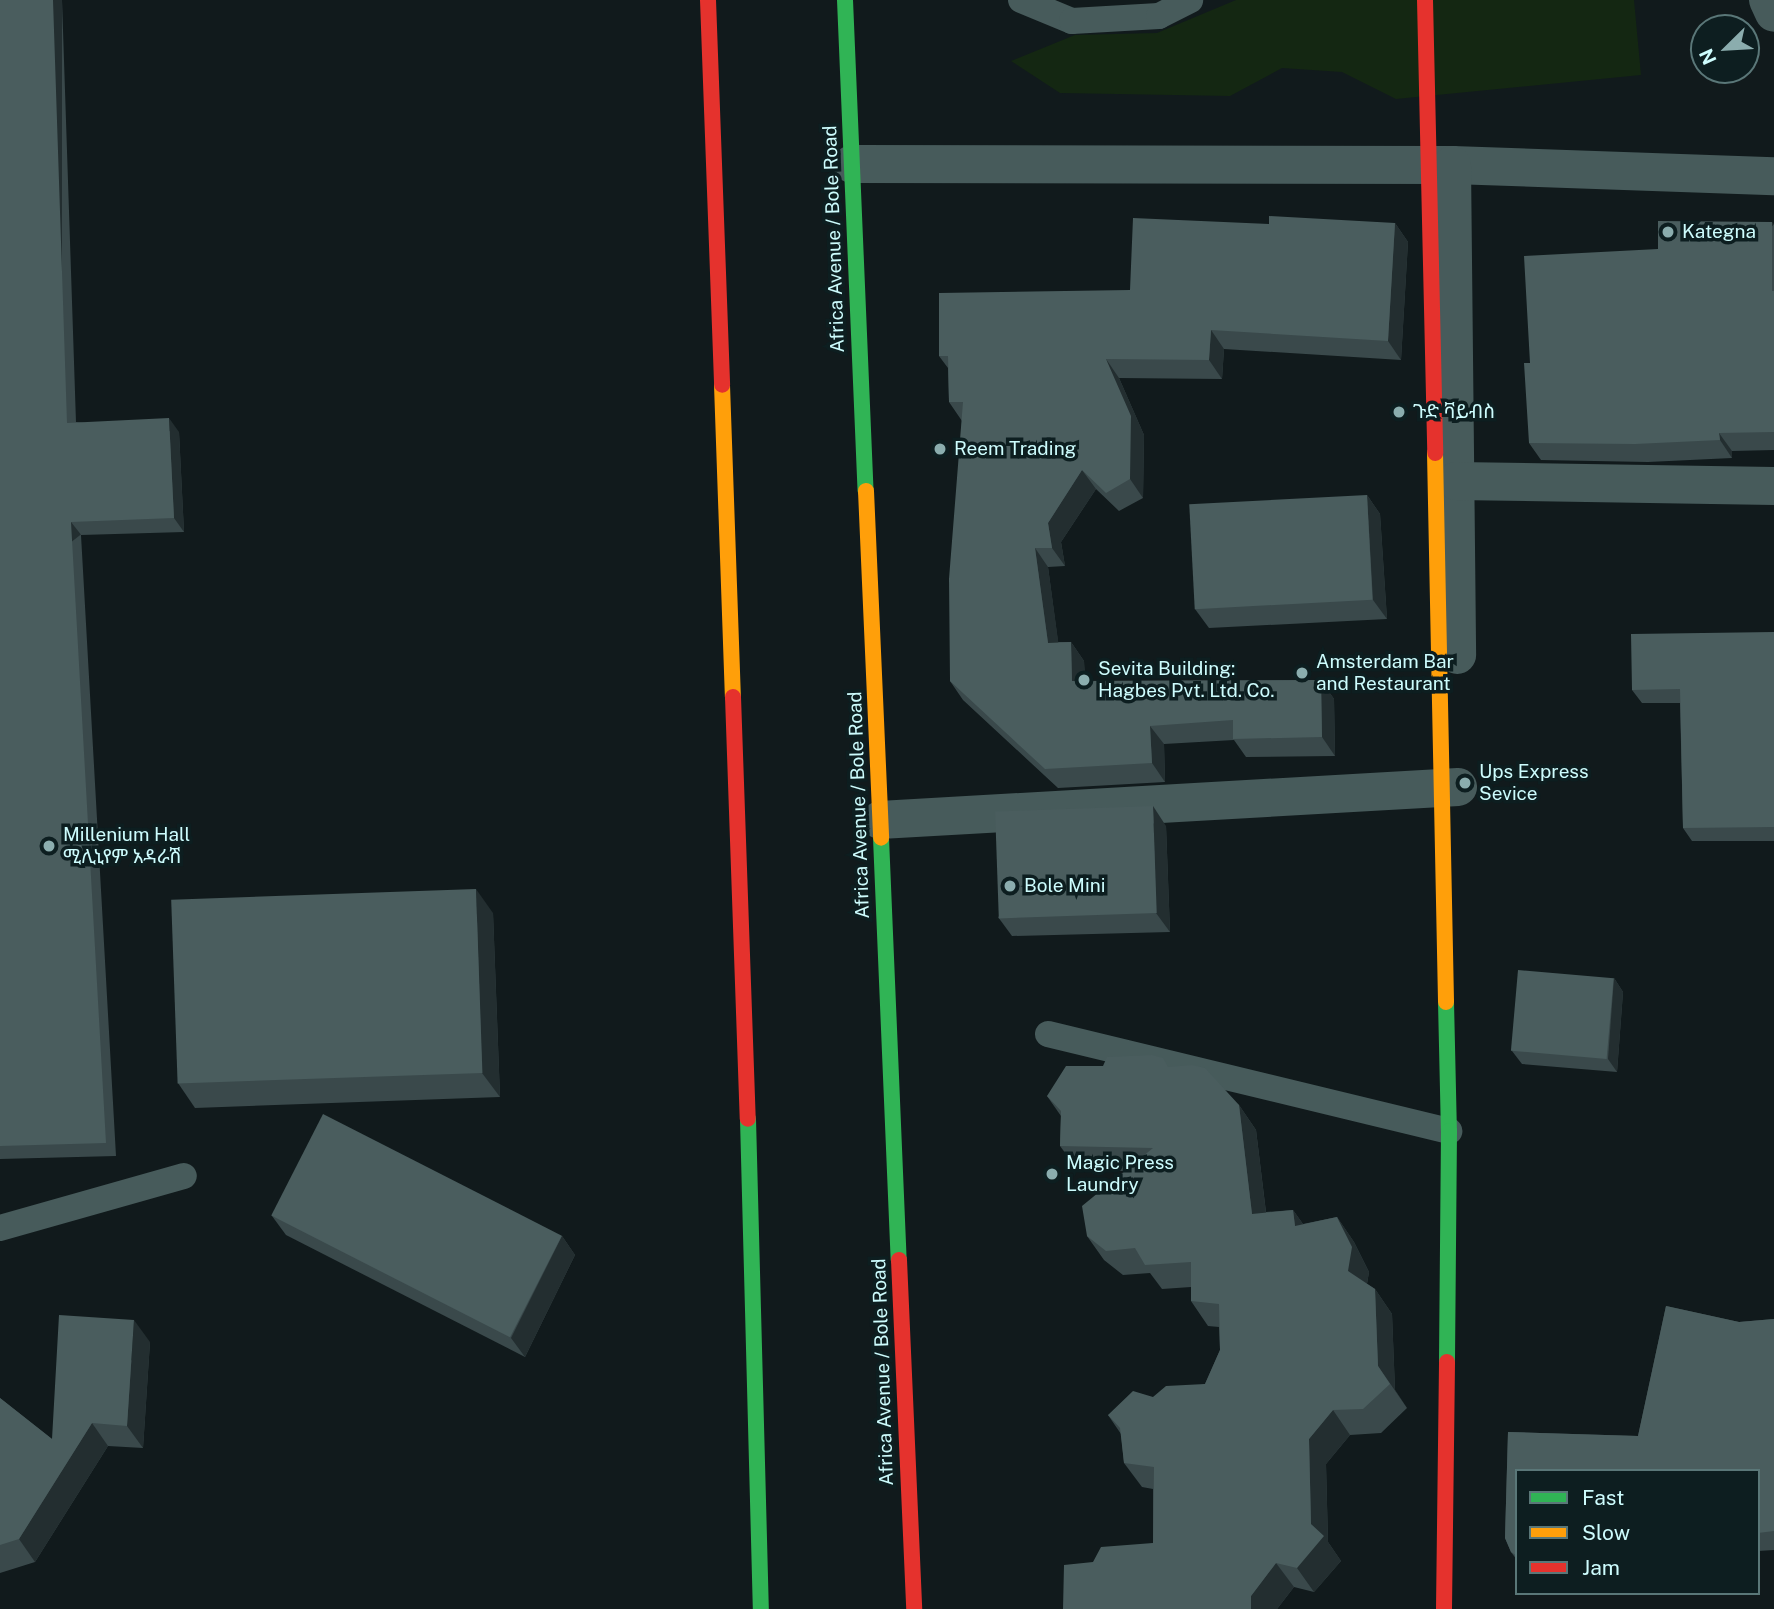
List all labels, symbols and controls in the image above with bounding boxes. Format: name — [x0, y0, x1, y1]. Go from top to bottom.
north arrow — [1690, 14, 1760, 84]
text: N — [1695, 45, 1721, 68]
street label: Africa Avenue / Bole Road — [819, 125, 849, 353]
place label: Kategna — [1682, 221, 1756, 243]
marker: Kategna — [1660, 224, 1676, 240]
place label: ጉድ ቫይብስ — [1413, 401, 1495, 423]
marker: ጉድ ቫይብስ — [1391, 404, 1407, 420]
place label: Reem Trading — [954, 438, 1076, 460]
marker: Reem Trading — [932, 441, 948, 457]
place label: Amsterdam Bar and Restaurant — [1316, 651, 1454, 695]
place label: Sevita Building: Hagbes Pvt. Ltd. Co. — [1098, 658, 1275, 702]
marker: Amsterdam Bar and Restaurant — [1294, 665, 1310, 681]
marker: Sevita Building: Hagbes Pvt. Ltd. Co. — [1076, 672, 1092, 688]
street label: Africa Avenue / Bole Road — [844, 691, 874, 919]
place label: Ups Express Sevice — [1479, 761, 1589, 805]
marker: Ups Express Sevice — [1457, 775, 1473, 791]
place label: Millenium Hall ሚሊኒየም አዳራሽ — [63, 824, 190, 868]
marker: Millenium Hall ሚሊኒየም አዳራሽ — [41, 838, 57, 854]
place label: Bole Mini — [1024, 875, 1106, 897]
marker: Bole Mini — [1002, 878, 1018, 894]
place label: Magic Press Laundry — [1066, 1152, 1174, 1196]
marker: Magic Press Laundry — [1044, 1166, 1060, 1182]
street label: Africa Avenue / Bole Road — [868, 1258, 898, 1486]
legend — [1515, 1469, 1760, 1595]
text: Fast — [1582, 1485, 1624, 1510]
text: Slow — [1582, 1520, 1630, 1545]
text: Jam — [1582, 1555, 1620, 1580]

